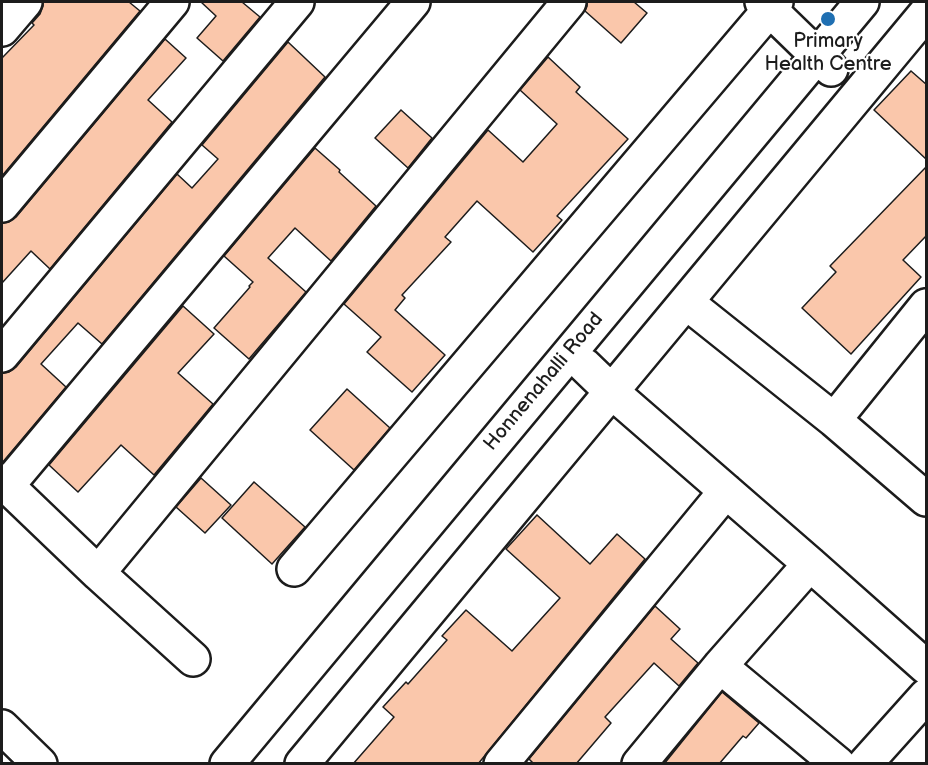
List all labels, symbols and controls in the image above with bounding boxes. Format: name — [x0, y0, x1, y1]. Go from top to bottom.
marker: Primary Health Centre — [819, 10, 837, 28]
place label: Primary Health Centre — [764, 30, 892, 77]
street label: Honnenahalli Road — [479, 308, 609, 456]

